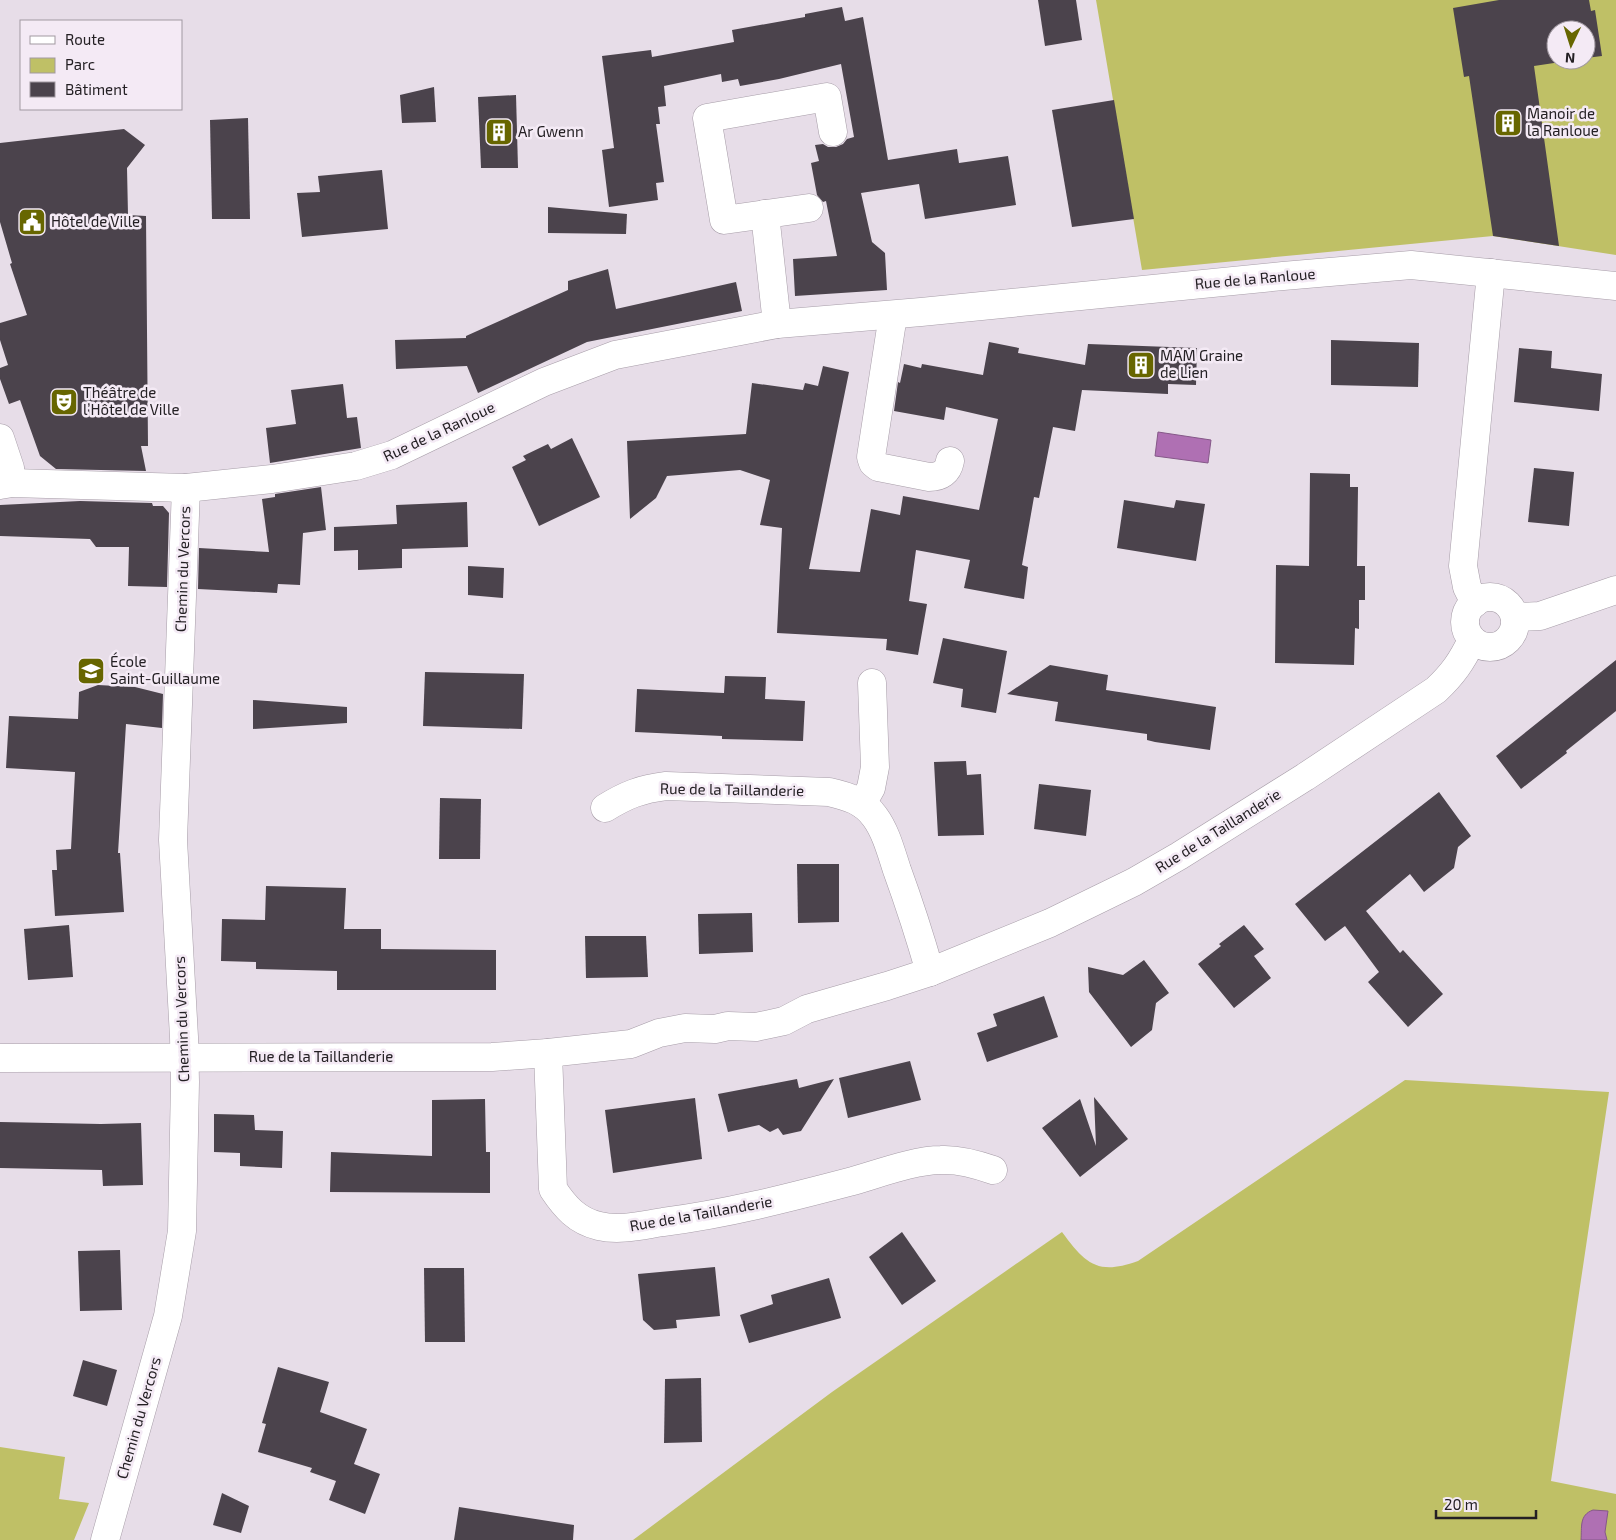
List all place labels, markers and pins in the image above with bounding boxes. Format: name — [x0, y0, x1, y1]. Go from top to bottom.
place label: Manoir de la Ranloue — [1527, 104, 1599, 139]
building icon: Manoir de la Ranloue — [1493, 108, 1523, 138]
building icon: Ar Gwenn — [484, 117, 514, 147]
place label: Ar Gwenn — [518, 122, 584, 140]
public building icon: Hôtel de Ville — [17, 207, 47, 237]
place label: Hôtel de Ville — [51, 212, 140, 230]
place label: MAM Graine de Lien — [1160, 346, 1243, 381]
building icon: MAM Graine de Lien — [1126, 350, 1156, 380]
place label: Théâtre de l’Hôtel de Ville — [83, 383, 180, 418]
theatre icon: Théâtre de l’Hôtel de Ville — [49, 387, 79, 417]
place label: École Saint-Guillaume — [110, 652, 220, 687]
school or university icon: École Saint-Guillaume — [76, 656, 106, 686]

